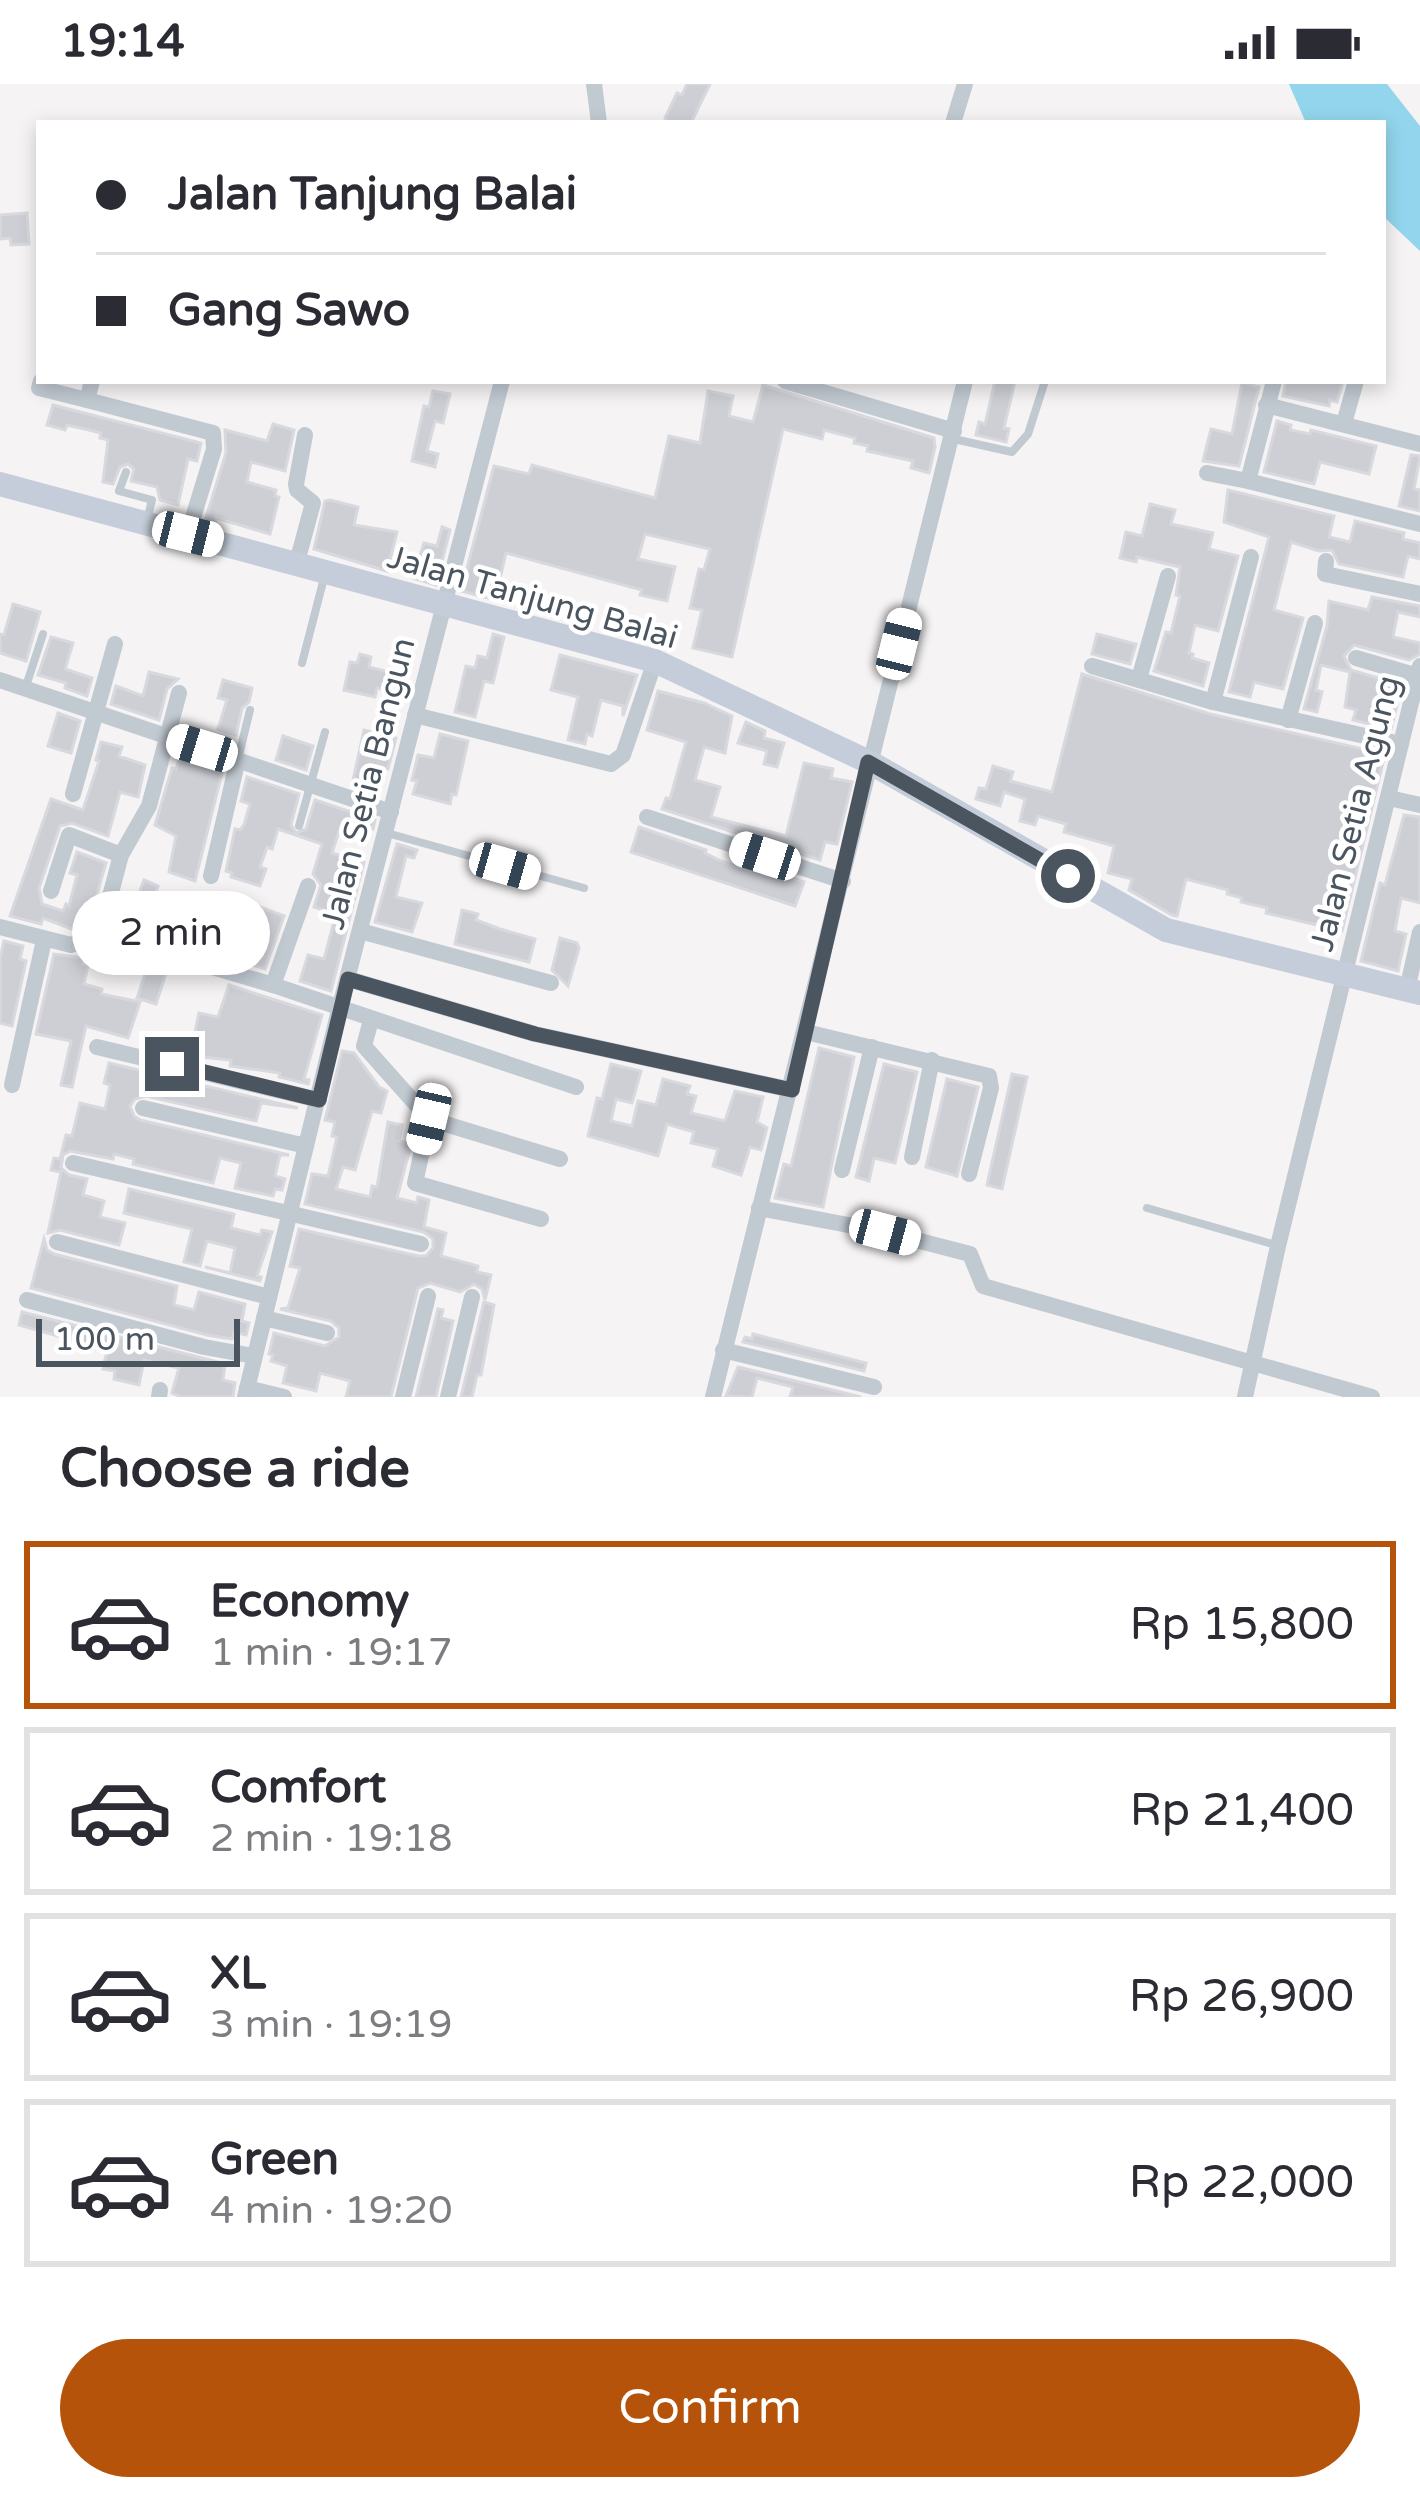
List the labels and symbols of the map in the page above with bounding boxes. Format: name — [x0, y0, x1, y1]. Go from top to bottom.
car — [149, 508, 227, 560]
street label: Jalan Tanjung Balai — [383, 537, 682, 658]
car — [873, 605, 925, 683]
street label: Jalan Setia Bangun — [313, 634, 424, 933]
street label: Jalan Setia Agung — [1302, 672, 1409, 955]
car — [162, 720, 242, 776]
car — [725, 828, 805, 884]
car — [465, 839, 545, 893]
route start — [1041, 849, 1095, 903]
callout: 2 min — [73, 890, 271, 974]
route end — [145, 1037, 199, 1091]
car — [403, 1080, 455, 1158]
car — [846, 1205, 924, 1259]
scale bar — [36, 1313, 240, 1366]

